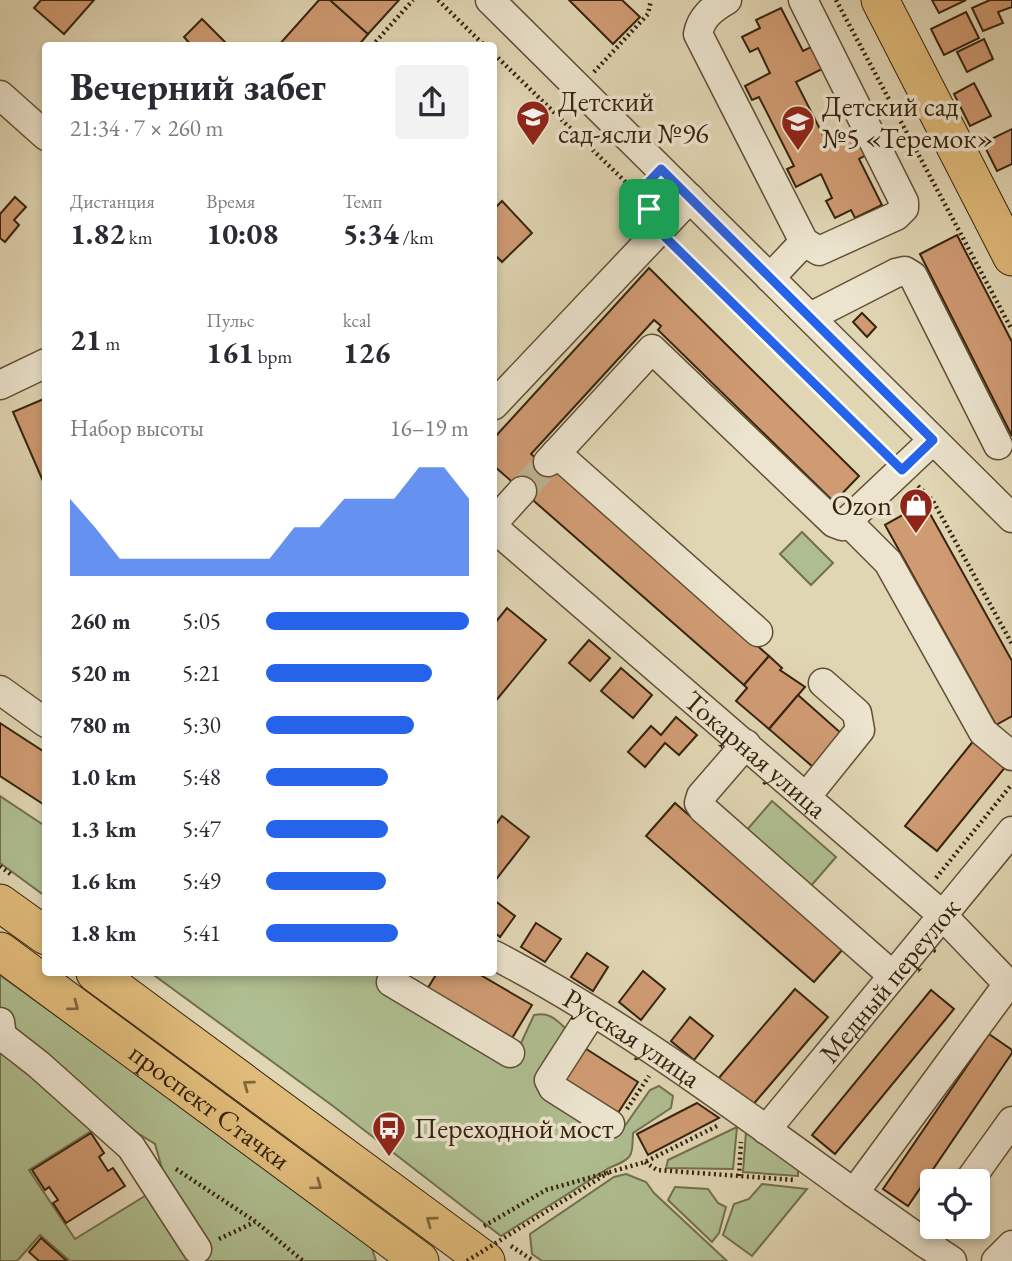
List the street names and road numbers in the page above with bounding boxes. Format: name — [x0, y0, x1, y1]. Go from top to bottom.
street label: Токарная улица — [677, 682, 836, 826]
street label: Медный переулок — [811, 890, 968, 1070]
street label: Русская улица — [557, 980, 708, 1096]
street label: проспект Стачки — [122, 1035, 298, 1178]

